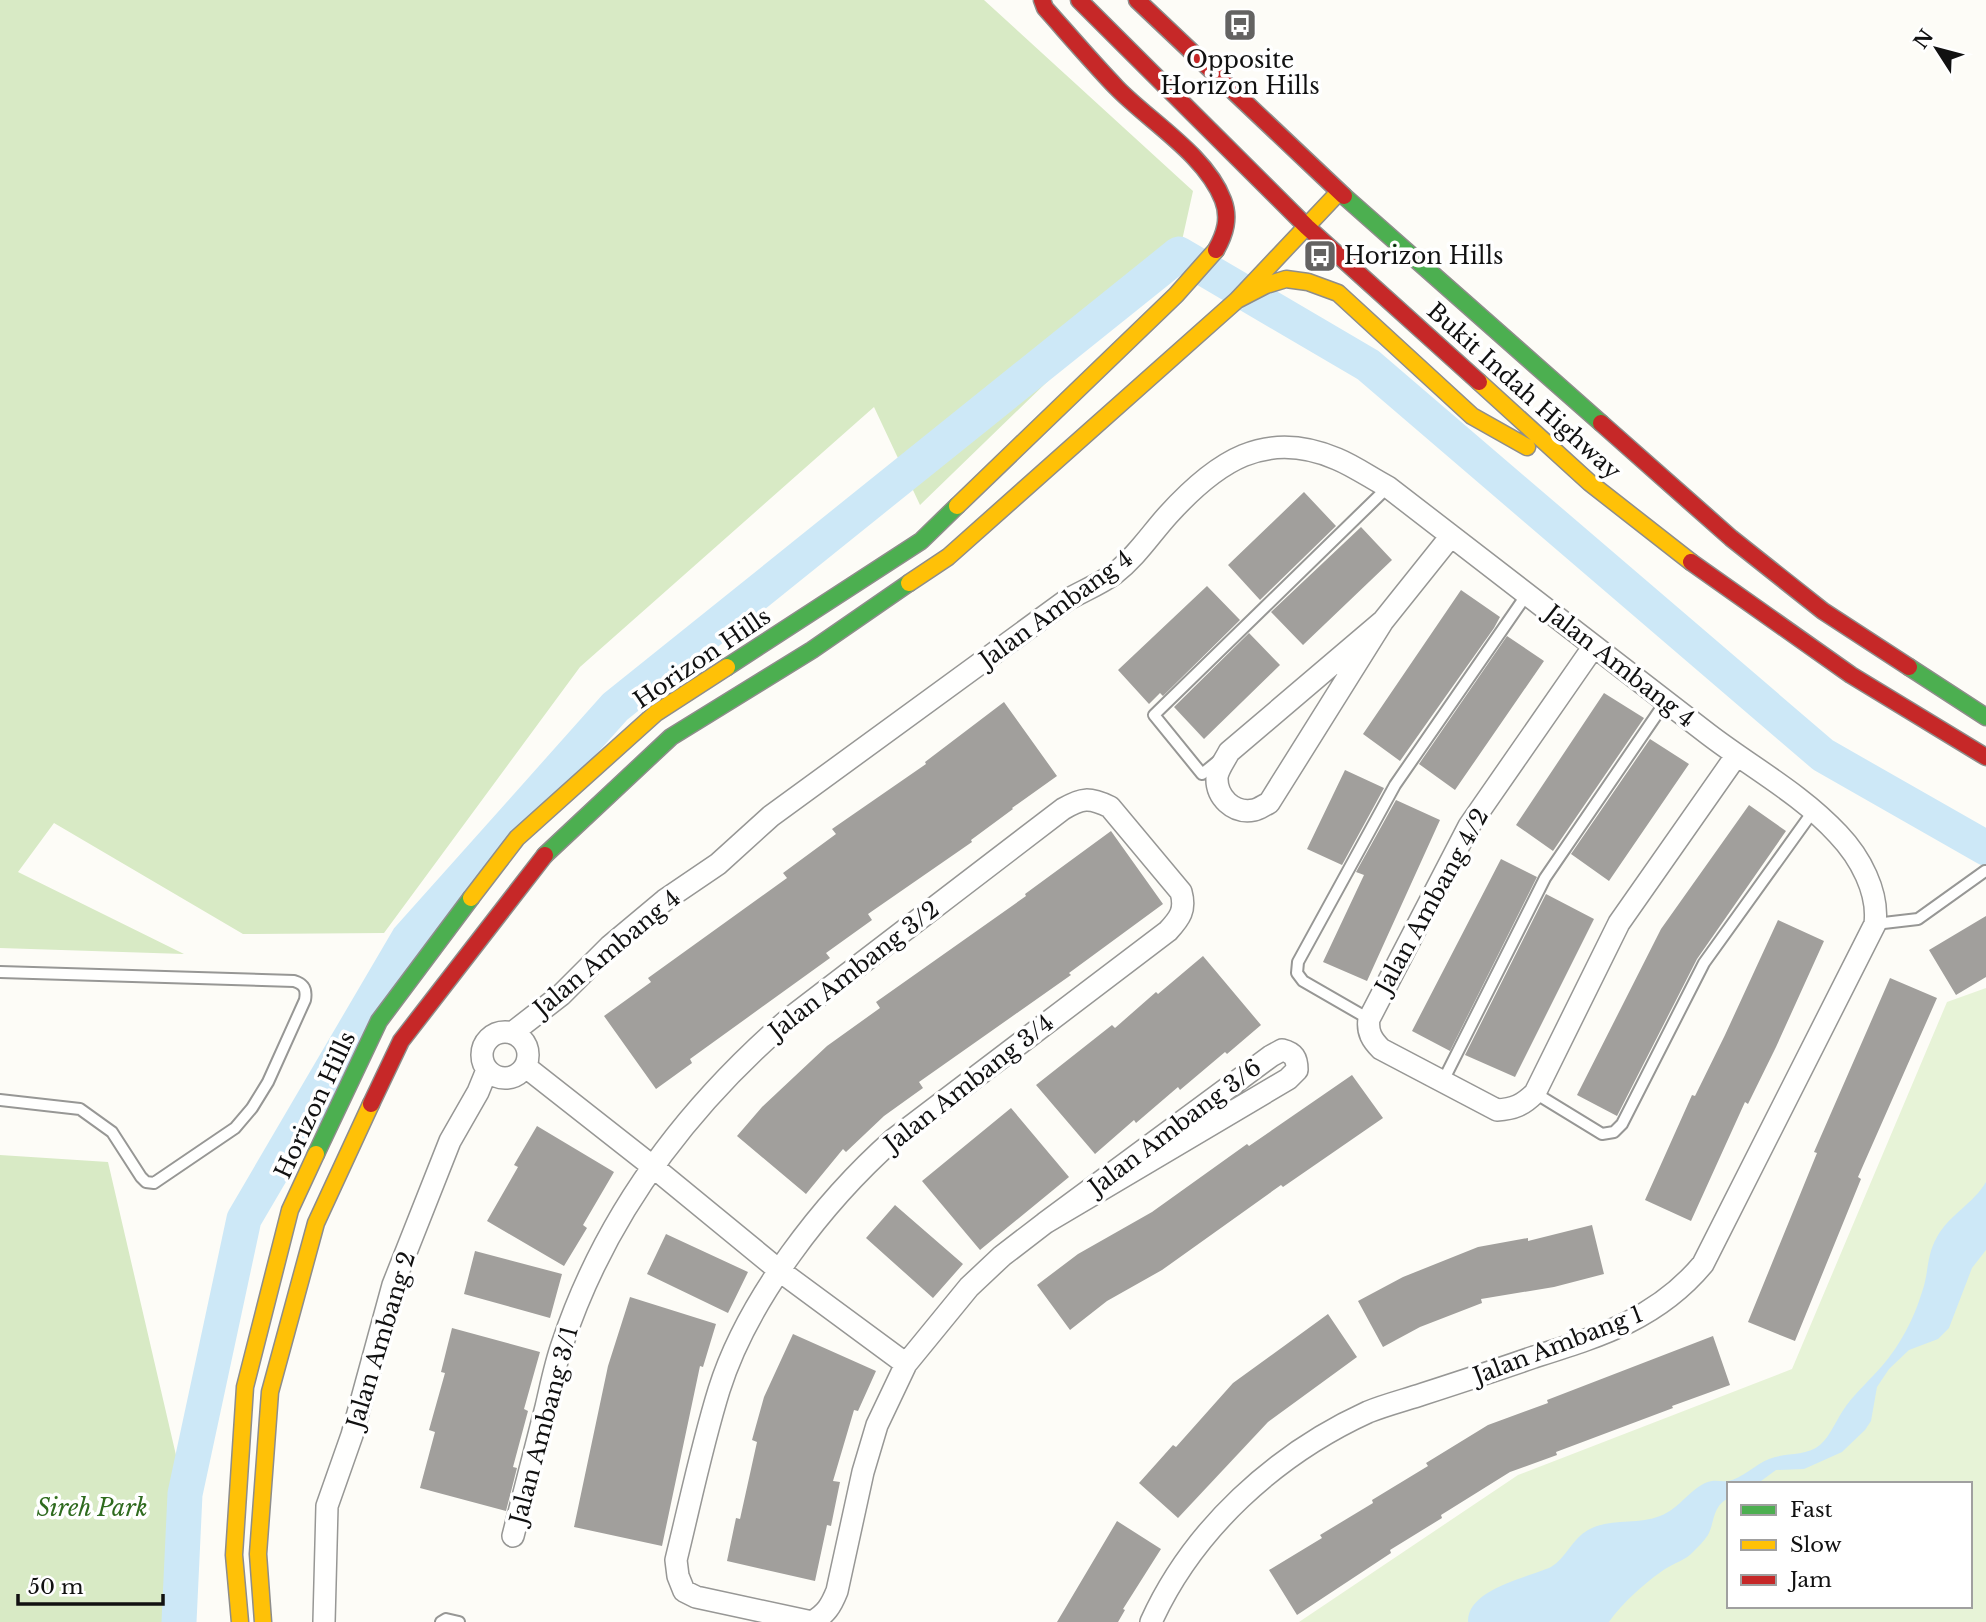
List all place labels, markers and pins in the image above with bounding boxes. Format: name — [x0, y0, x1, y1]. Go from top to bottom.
bus stop icon: Opposite Horizon Hills — [1221, 6, 1259, 44]
place label: Opposite Horizon Hills — [1160, 46, 1320, 100]
bus stop icon: Horizon Hills — [1301, 237, 1339, 275]
place label: Horizon Hills — [1344, 242, 1503, 270]

